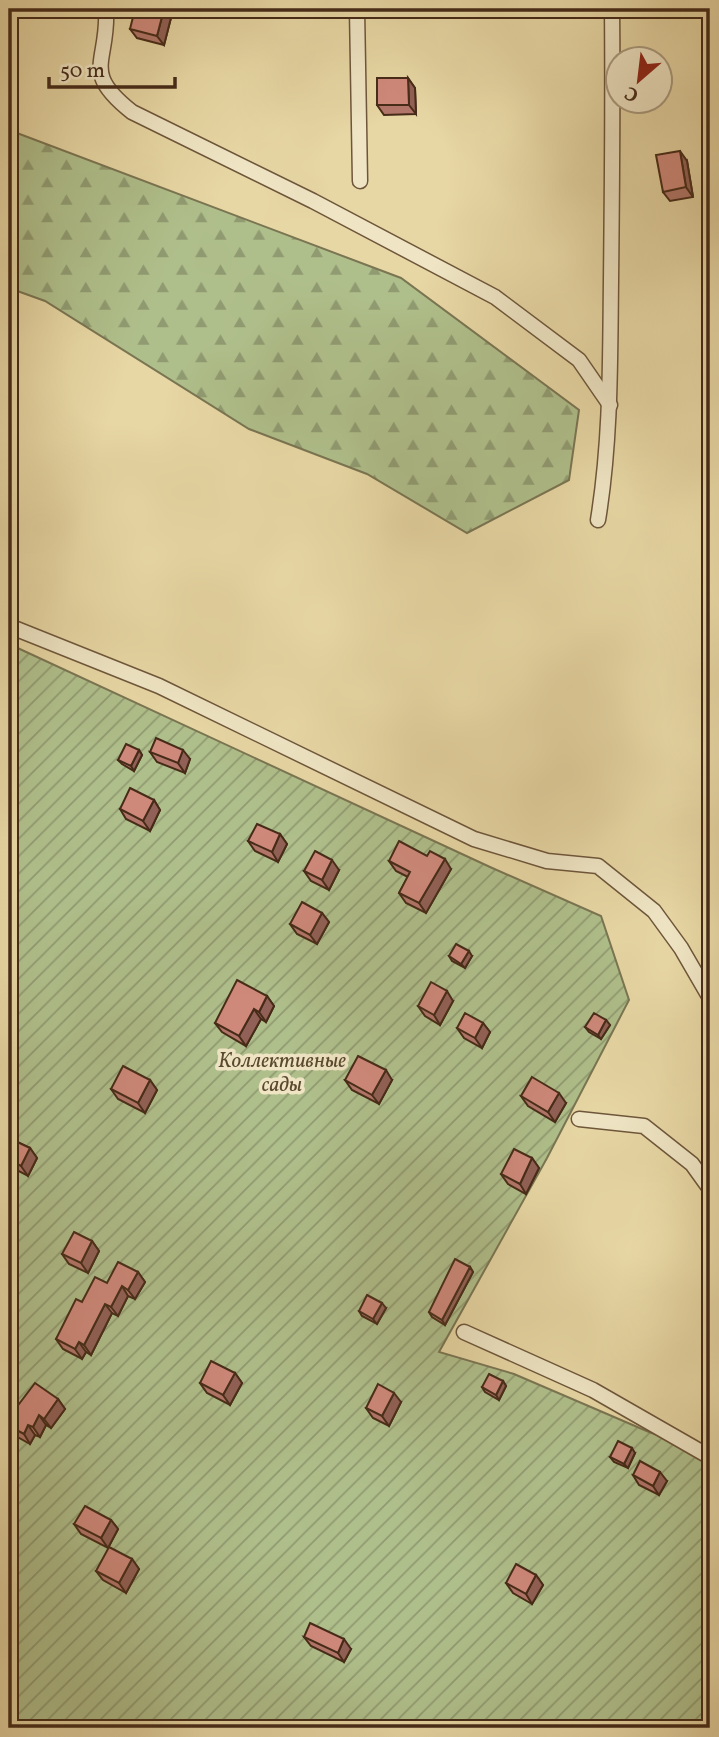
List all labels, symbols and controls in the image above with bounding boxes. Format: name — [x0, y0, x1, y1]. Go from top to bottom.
scale bar — [49, 46, 175, 90]
north arrow — [604, 46, 674, 116]
text: 50 m — [60, 57, 105, 86]
text: С — [620, 79, 643, 108]
park label: Коллективные сады — [218, 1047, 346, 1100]

